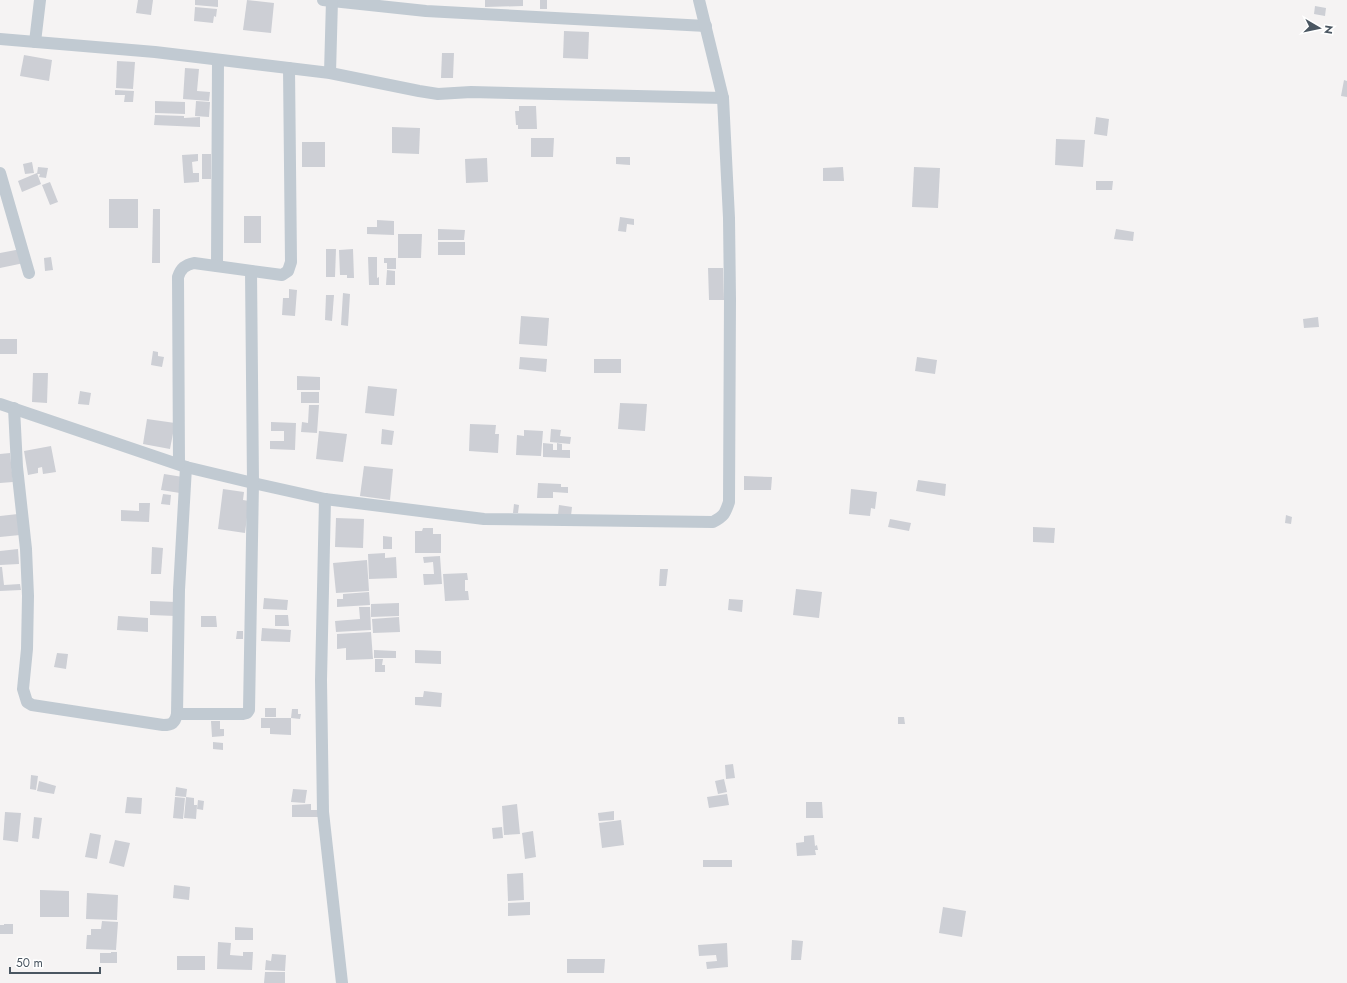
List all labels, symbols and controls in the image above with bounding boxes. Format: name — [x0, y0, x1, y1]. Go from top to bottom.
north arrow — [1299, 8, 1339, 48]
text: N — [1320, 24, 1337, 35]
scale bar — [10, 949, 100, 975]
text: 50 m — [16, 954, 43, 972]

